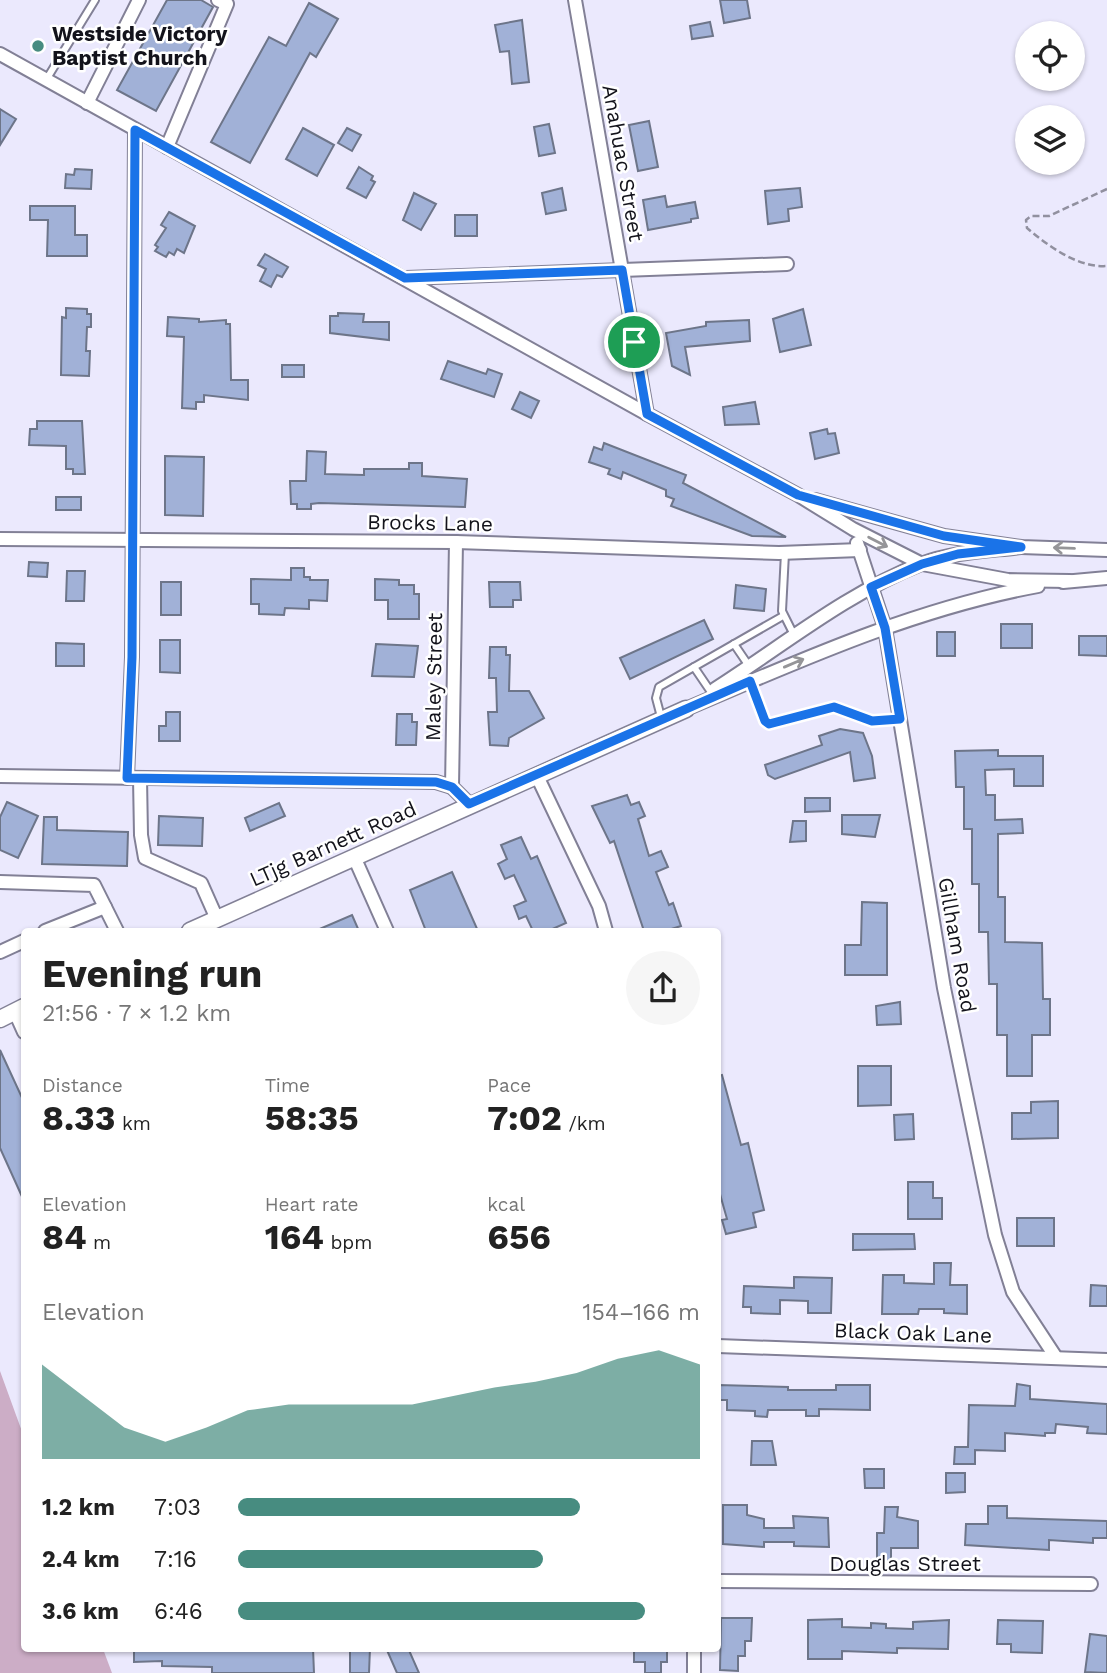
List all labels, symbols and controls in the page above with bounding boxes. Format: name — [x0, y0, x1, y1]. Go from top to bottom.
place label: Westside Victory Baptist Church — [52, 21, 228, 70]
map controls — [1015, 21, 1085, 175]
button: locate — [1015, 21, 1085, 91]
marker: Westside Victory Baptist Church — [30, 38, 46, 54]
street label: Anahuac Street — [597, 83, 650, 243]
button: layers — [1015, 105, 1085, 175]
pin — [604, 312, 664, 372]
icon: arrive — [615, 323, 653, 361]
street label: Brocks Lane — [367, 509, 493, 536]
one-way arrow — [868, 535, 888, 549]
one-way arrow — [1053, 542, 1076, 555]
street label: Maley Street — [420, 612, 447, 741]
one-way arrow — [782, 656, 804, 669]
street label: LTjg Barnett Road — [246, 796, 420, 892]
street label: Gillham Road — [933, 875, 982, 1015]
button: share — [626, 951, 700, 1025]
text: Evening run — [42, 952, 262, 996]
text: 21:56 · 7 × 1.2 km — [42, 1000, 231, 1027]
text: Distance — [42, 1074, 123, 1097]
text: Time — [265, 1074, 310, 1097]
text: Pace — [487, 1074, 531, 1097]
text: 8.33 — [42, 1097, 116, 1139]
text: 58:35 — [265, 1097, 359, 1139]
text: 7:02 — [487, 1097, 562, 1139]
text: km — [116, 1112, 151, 1135]
text: /km — [562, 1112, 606, 1135]
text: Elevation — [42, 1193, 127, 1216]
text: Heart rate — [265, 1193, 359, 1216]
text: kcal — [487, 1193, 525, 1216]
text: 84 — [42, 1216, 87, 1258]
text: 164 — [265, 1216, 324, 1258]
text: 656 — [487, 1216, 551, 1258]
text: m — [87, 1231, 111, 1254]
text: bpm — [324, 1231, 372, 1254]
text: Elevation — [42, 1299, 145, 1326]
text: 154–166 m — [583, 1299, 700, 1326]
street label: Black Oak Lane — [834, 1317, 992, 1348]
text: 1.2 km — [42, 1494, 115, 1521]
text: 7:03 — [154, 1494, 201, 1521]
text: 2.4 km — [42, 1546, 120, 1573]
text: 7:16 — [154, 1546, 197, 1573]
street label: Douglas Street — [829, 1551, 981, 1576]
text: 3.6 km — [42, 1598, 119, 1625]
text: 6:46 — [154, 1598, 203, 1625]

